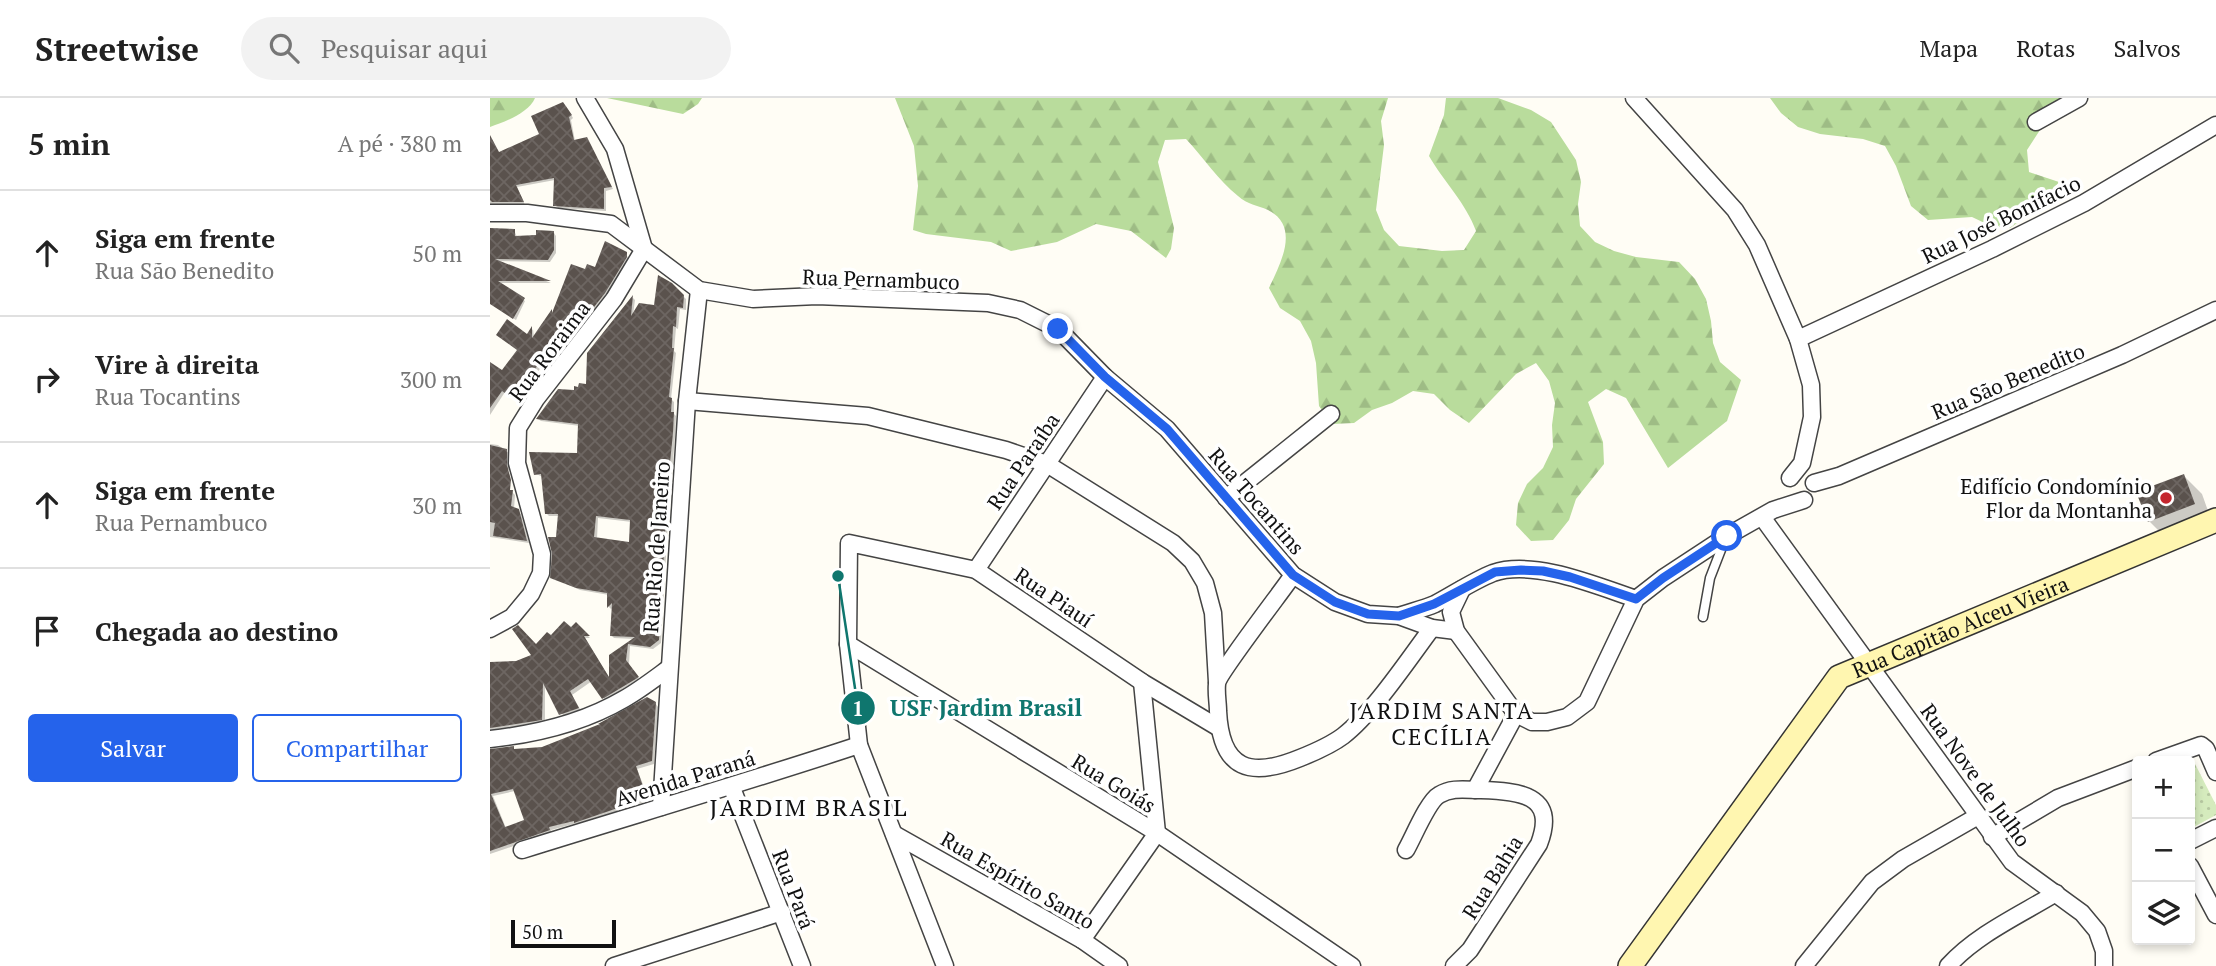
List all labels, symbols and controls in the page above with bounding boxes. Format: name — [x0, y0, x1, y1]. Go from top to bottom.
search box — [241, 17, 731, 80]
text: Streetwise — [35, 27, 199, 70]
icon: search — [265, 29, 303, 67]
text: Pesquisar aqui — [321, 31, 488, 65]
text: Mapa — [1919, 32, 1978, 64]
text: Rotas — [2016, 32, 2075, 64]
text: Salvos — [2113, 32, 2181, 64]
text: 5 min — [28, 124, 110, 164]
text: A pé · 380 m — [338, 128, 462, 159]
street label: Rua José Bonifacio — [1917, 168, 2085, 270]
text: Siga em frente — [95, 221, 275, 255]
icon: ahead — [28, 234, 66, 272]
text: 50 m — [412, 238, 462, 269]
text: Rua São Benedito — [95, 255, 274, 286]
street label: Rua Pernambuco — [802, 262, 960, 296]
street label: Rua Roraima — [502, 295, 596, 407]
route end — [1042, 313, 1073, 344]
street label: Rua São Benedito — [1927, 336, 2089, 426]
text: Vire à direita — [95, 347, 259, 381]
icon: right — [28, 360, 66, 398]
text: 300 m — [400, 364, 462, 395]
text: Rua Tocantins — [95, 381, 241, 412]
street label: Rua Paraíba — [980, 407, 1066, 515]
street label: Rua Tocantins — [1203, 442, 1311, 560]
street label: Rua Rio de Janeiro — [636, 460, 676, 634]
place label: Edifício Condomínio Flor da Montanha — [1960, 472, 2152, 524]
text: Siga em frente — [95, 473, 275, 507]
icon: ahead — [28, 486, 66, 524]
text: 30 m — [412, 490, 462, 521]
marker: Edifício Condomínio Flor da Montanha — [2158, 490, 2174, 506]
text: Rua Pernambuco — [95, 507, 267, 538]
route start — [1711, 520, 1742, 551]
street label: Rua Piauí — [1009, 561, 1099, 634]
street label: Rua Capitão Alceu Vieira — [1848, 569, 2073, 684]
icon: arrive — [28, 612, 66, 650]
text: Chegada ao destino — [95, 614, 338, 648]
callout: USF Jardim Brasil — [841, 686, 1096, 730]
text: USF Jardim Brasil — [890, 692, 1082, 723]
text: 1 — [852, 694, 864, 722]
district label: JARDIM SANTA CECÍLIA — [1349, 695, 1535, 752]
street label: Rua Nove de Julho — [1915, 698, 2037, 852]
button: Salvar — [28, 714, 238, 782]
button: Compartilhar — [252, 714, 462, 782]
street label: Avenida Paraná — [612, 743, 759, 813]
street label: Rua Goiás — [1067, 747, 1161, 819]
map controls — [2132, 756, 2195, 945]
button: + — [2132, 756, 2195, 819]
district label: JARDIM BRASIL — [710, 791, 908, 823]
button: − — [2132, 819, 2195, 882]
street label: Rua Espírito Santo — [936, 825, 1100, 935]
street label: Rua Bahia — [1455, 829, 1529, 924]
street label: Rua Pará — [766, 845, 822, 933]
button: layers — [2132, 882, 2195, 945]
scale bar — [511, 917, 616, 949]
text: 50 m — [522, 919, 563, 944]

